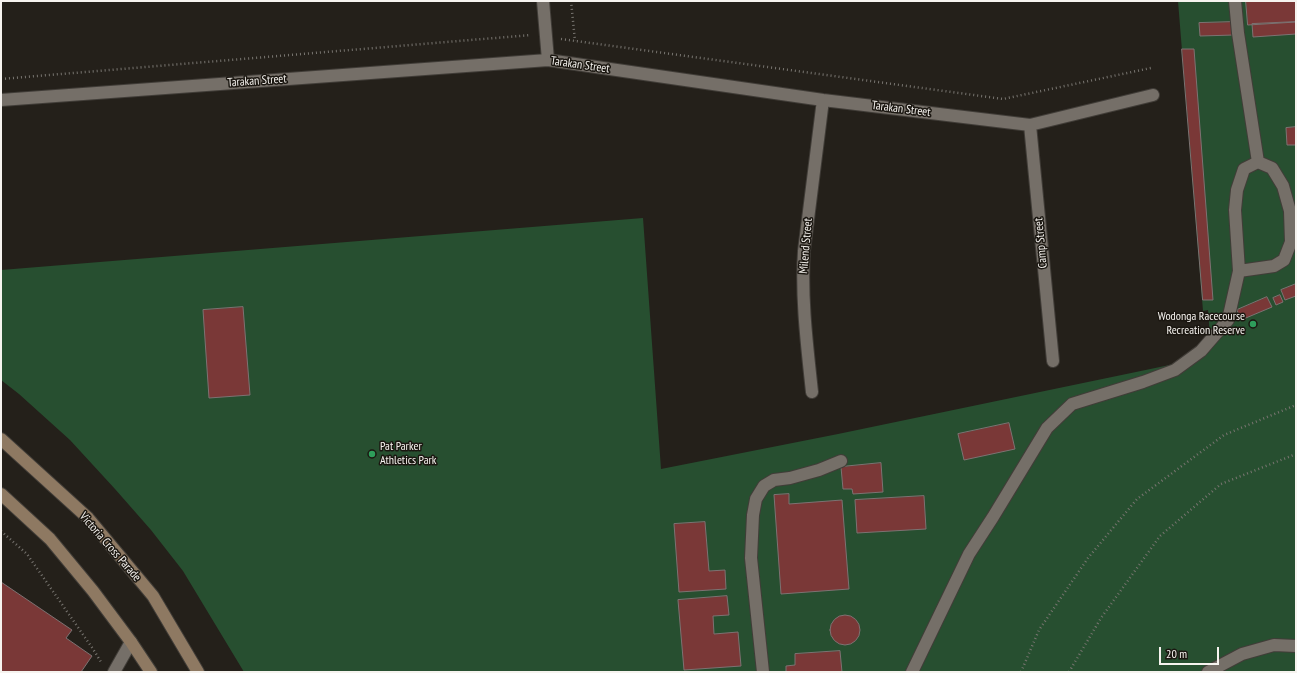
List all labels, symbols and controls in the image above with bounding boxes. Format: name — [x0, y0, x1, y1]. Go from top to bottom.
street label: Tarakan Street — [550, 54, 610, 76]
street label: Tarakan Street — [227, 72, 287, 90]
street label: Tarakan Street — [871, 98, 931, 120]
street label: Camp Street — [1032, 217, 1050, 269]
street label: Milend Street — [796, 218, 816, 274]
place label: Wodonga Racecourse Recreation Reserve — [1158, 310, 1245, 338]
marker: Wodonga Racecourse Recreation Reserve — [1248, 319, 1258, 329]
place label: Pat Parker Athletics Park — [380, 440, 436, 468]
marker: Pat Parker Athletics Park — [367, 449, 377, 459]
street label: Victoria Cross Parade — [76, 510, 144, 584]
scale bar — [1161, 639, 1221, 665]
text: 20 m — [1166, 646, 1187, 661]

